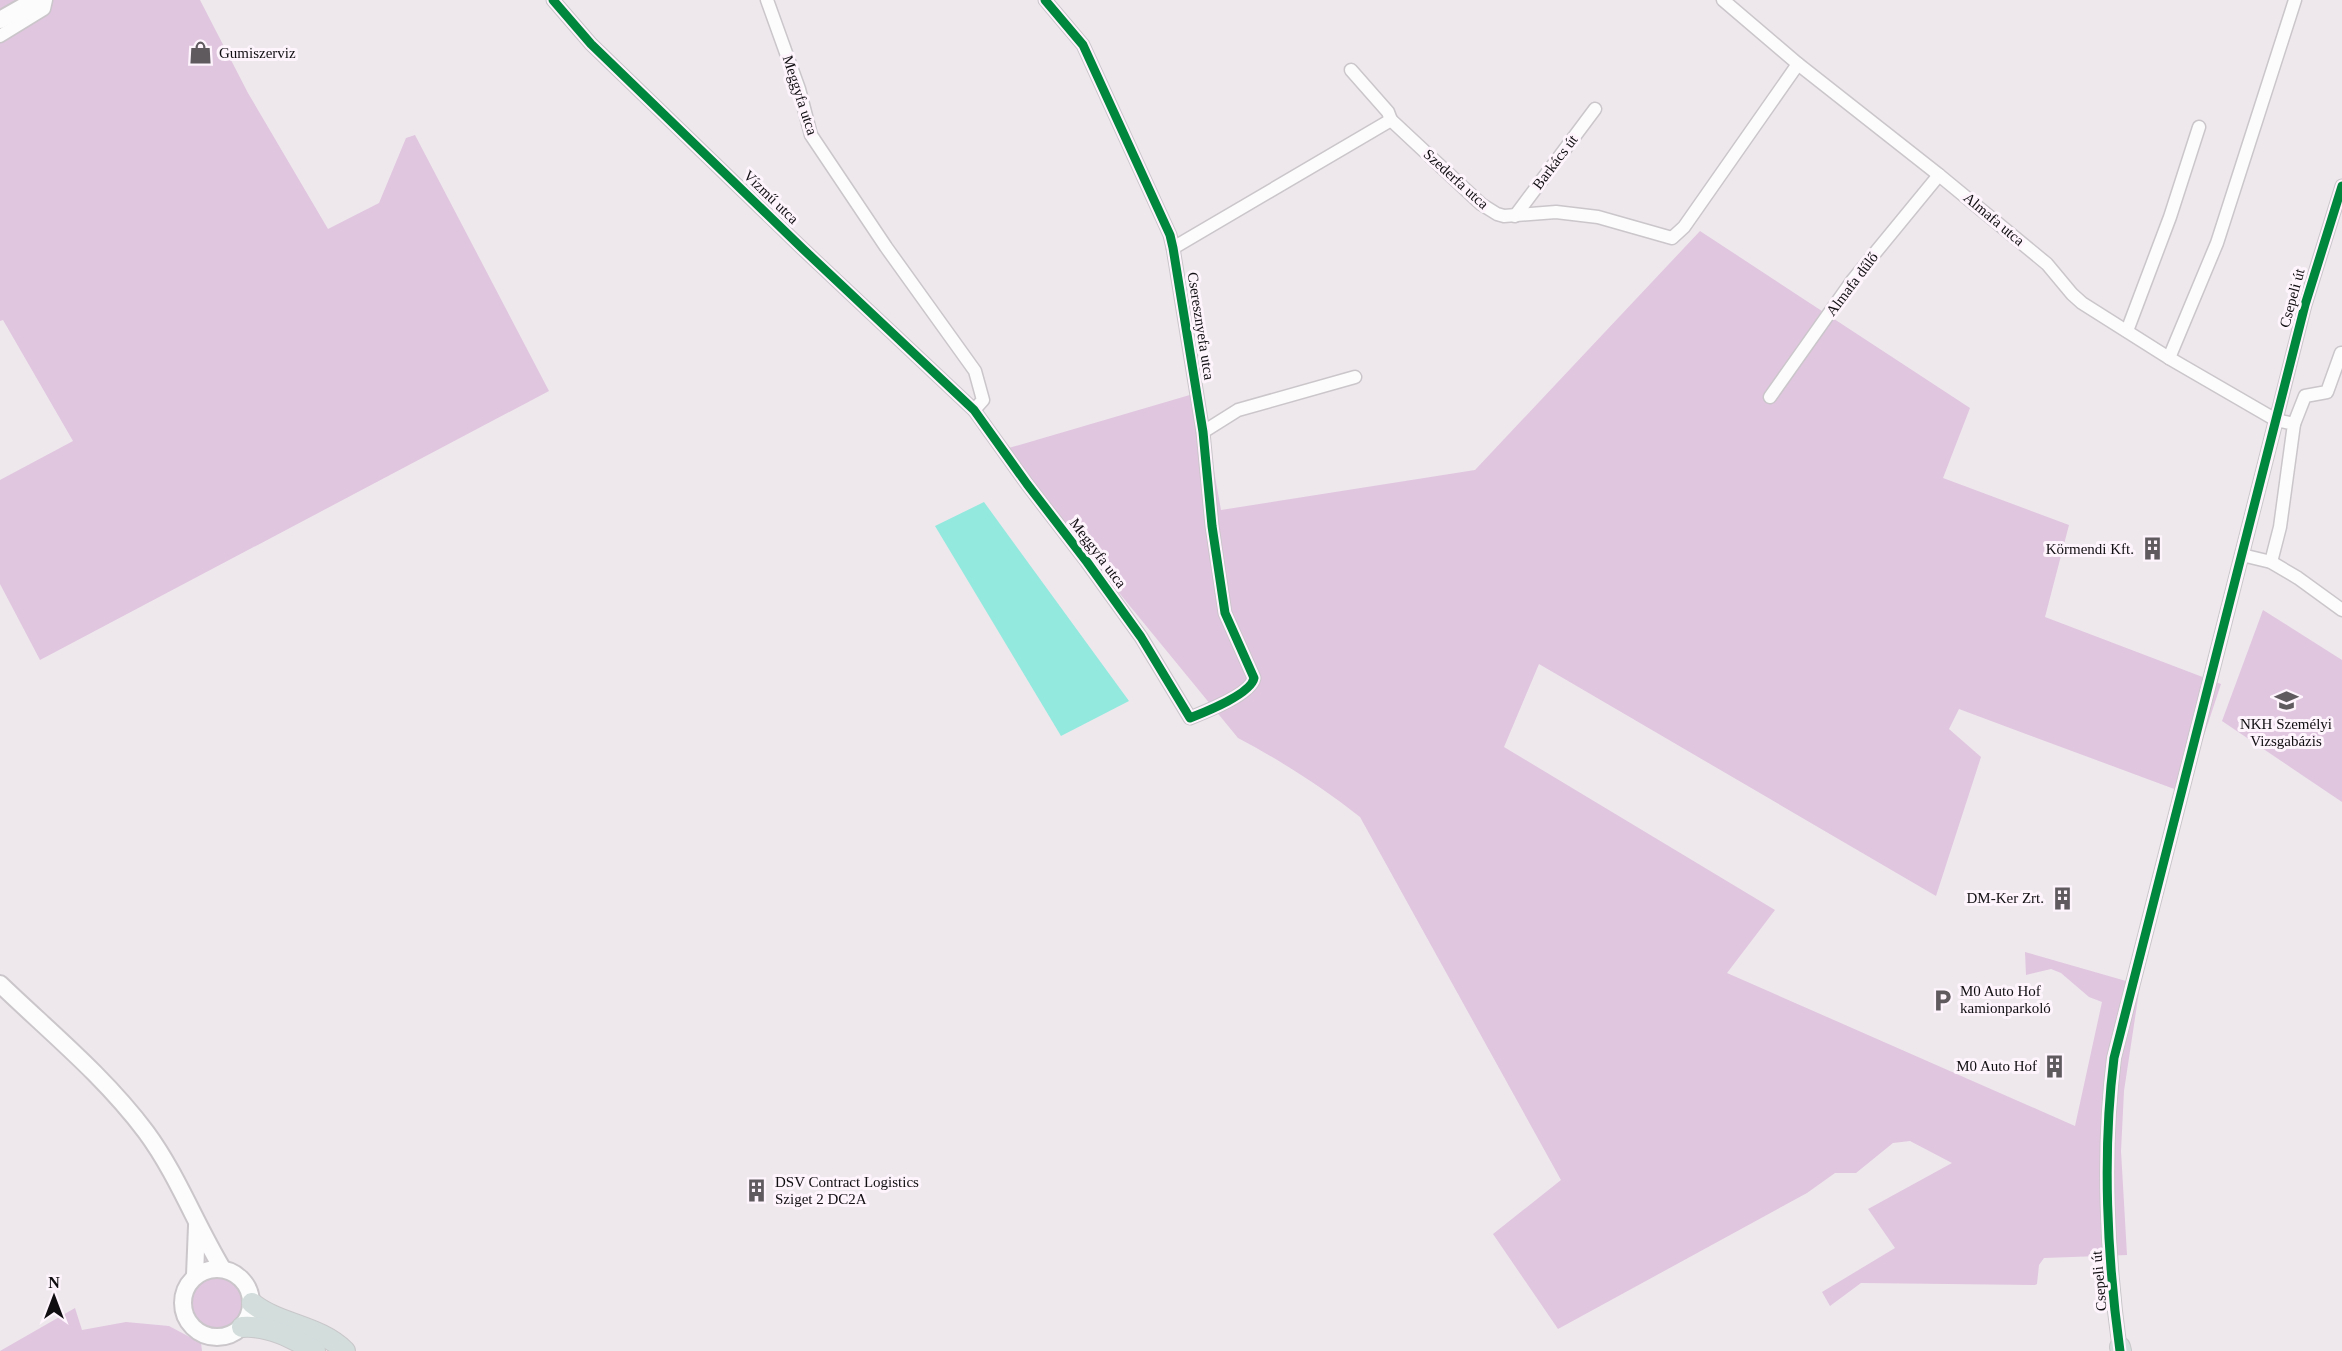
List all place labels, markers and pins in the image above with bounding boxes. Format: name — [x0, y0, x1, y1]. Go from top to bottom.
shop icon: Gumiszerviz — [188, 40, 214, 66]
place label: Gumiszerviz — [219, 45, 296, 61]
building icon: Körmendi Kft. — [2139, 536, 2165, 562]
place label: Körmendi Kft. — [2046, 541, 2134, 557]
school or university icon: NKH Személyi Vizsgabázis — [2273, 687, 2299, 713]
place label: NKH Személyi Vizsgabázis — [2240, 716, 2332, 749]
building icon: DM-Ker Zrt. — [2049, 885, 2075, 911]
place label: DM-Ker Zrt. — [1967, 890, 2044, 906]
place label: M0 Auto Hof kamionparkoló — [1960, 983, 2051, 1016]
parking icon: M0 Auto Hof kamionparkoló — [1929, 987, 1955, 1013]
building icon: M0 Auto Hof — [2042, 1053, 2068, 1079]
place label: M0 Auto Hof — [1956, 1058, 2037, 1074]
place label: DSV Contract Logistics Sziget 2 DC2A — [775, 1174, 919, 1207]
building icon: DSV Contract Logistics Sziget 2 DC2A — [744, 1178, 770, 1204]

